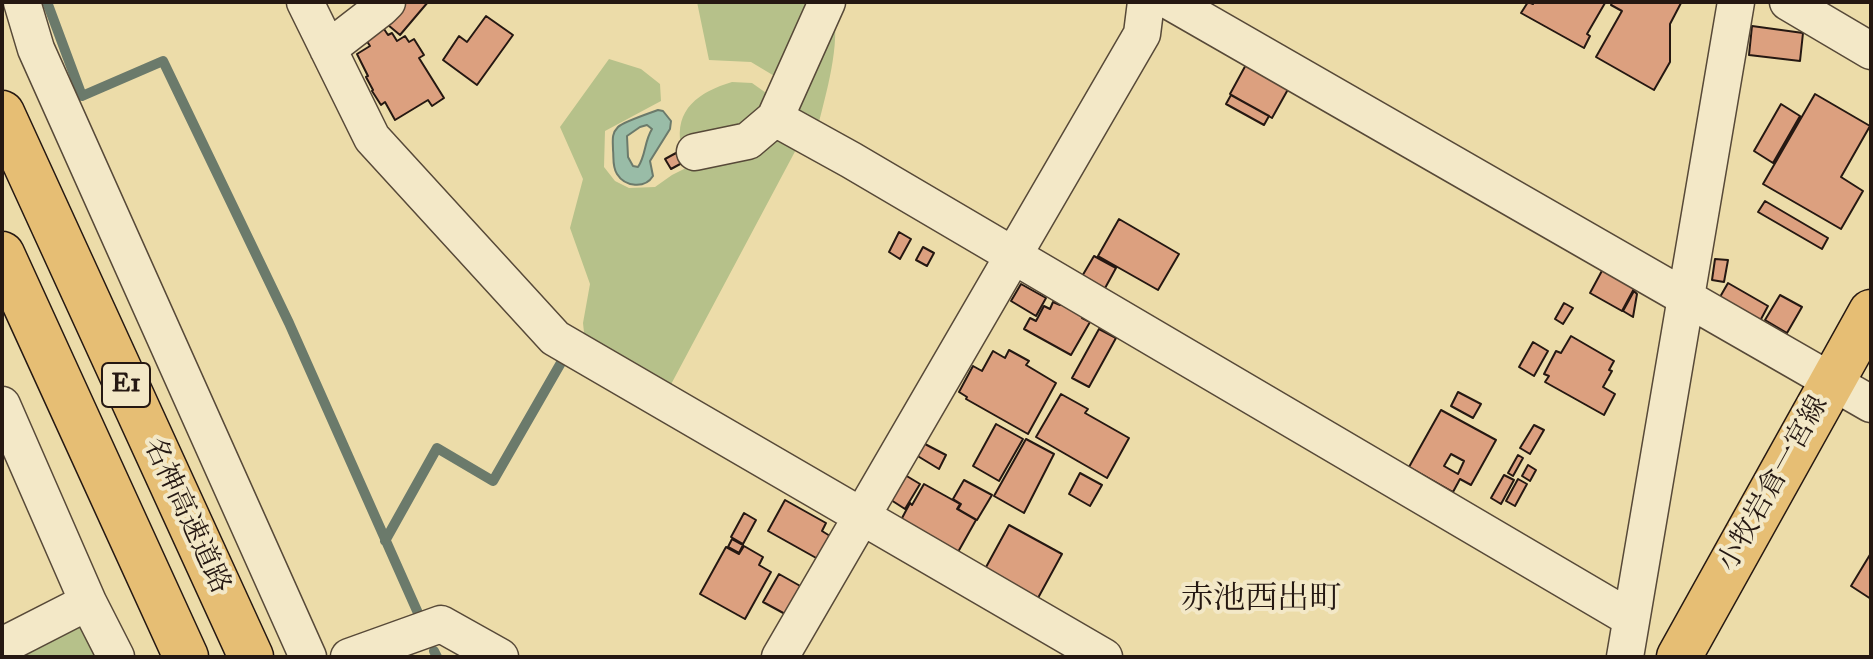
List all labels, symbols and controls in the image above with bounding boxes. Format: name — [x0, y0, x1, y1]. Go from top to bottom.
road number: E1 — [102, 363, 150, 407]
street label: 小牧岩倉一宮線 — [1712, 390, 1836, 578]
street label: 名神高速道路 — [135, 433, 237, 599]
district label: 赤池西出町 — [1181, 581, 1341, 619]

